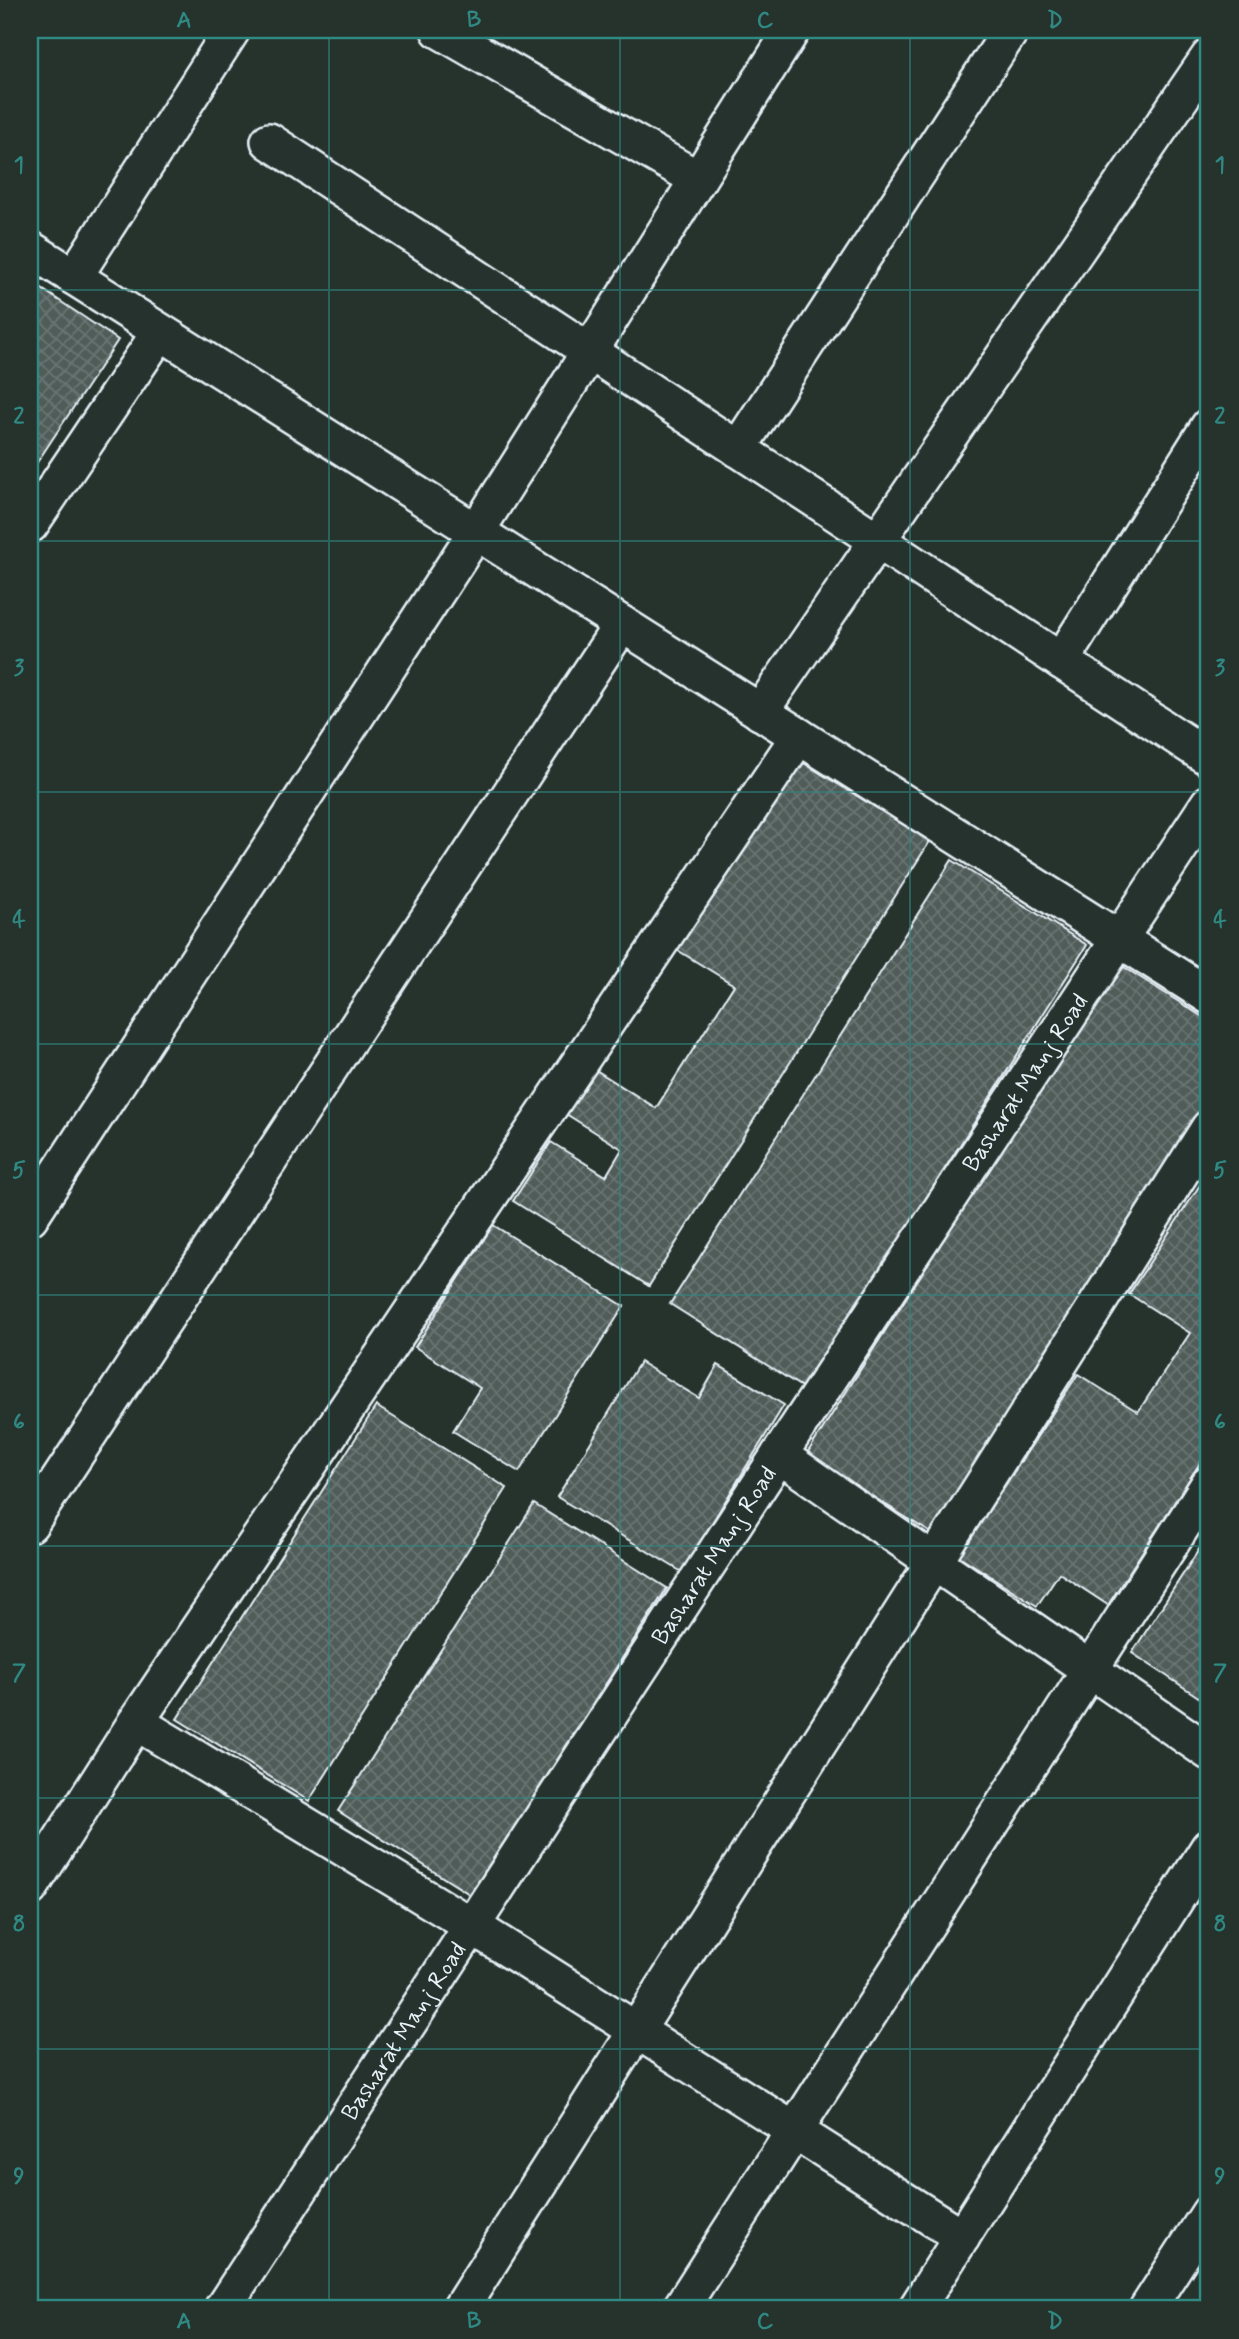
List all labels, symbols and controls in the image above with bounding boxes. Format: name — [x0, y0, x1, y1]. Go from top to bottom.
text: A — [176, 6, 192, 36]
text: B — [467, 6, 482, 36]
text: C — [757, 6, 774, 36]
text: D — [1047, 6, 1063, 36]
text: 1 — [14, 151, 24, 181]
text: 1 — [1215, 151, 1225, 181]
text: 2 — [13, 402, 25, 432]
text: 2 — [1214, 402, 1226, 432]
text: 3 — [14, 654, 25, 684]
text: 3 — [1215, 654, 1226, 684]
text: 4 — [12, 905, 26, 935]
text: 4 — [1213, 905, 1227, 935]
street label: Basharat Manj Road — [956, 988, 1096, 1178]
text: 5 — [12, 1156, 26, 1186]
text: 5 — [1213, 1156, 1227, 1186]
text: 6 — [13, 1408, 25, 1438]
text: 6 — [1214, 1408, 1226, 1438]
street label: Basharat Manj Road — [645, 1461, 785, 1651]
text: 7 — [12, 1659, 26, 1689]
text: 7 — [1213, 1659, 1227, 1689]
text: 8 — [13, 1910, 25, 1940]
text: 8 — [1214, 1910, 1226, 1940]
street label: Basharat Manj Road — [335, 1936, 474, 2127]
text: 9 — [13, 2162, 25, 2192]
text: 9 — [1214, 2162, 1226, 2192]
text: A — [176, 2307, 192, 2337]
text: B — [467, 2307, 482, 2337]
text: C — [757, 2307, 774, 2337]
text: D — [1047, 2307, 1063, 2337]

